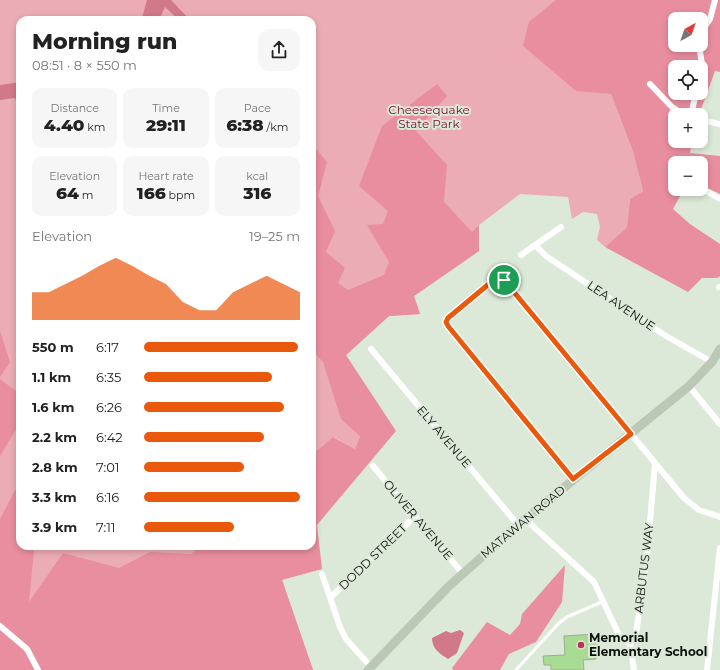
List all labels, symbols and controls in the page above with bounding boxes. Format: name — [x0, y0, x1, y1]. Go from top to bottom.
north arrow — [668, 12, 708, 52]
map controls — [668, 12, 708, 196]
text: Morning run — [32, 28, 177, 55]
button: share — [258, 29, 300, 71]
text: 08:51 · 8 × 550 m — [32, 57, 137, 73]
button: locate — [668, 60, 708, 100]
text: Distance — [51, 101, 99, 115]
text: Time — [152, 101, 180, 115]
text: Pace — [244, 101, 271, 115]
park label: Cheesequake State Park — [388, 102, 470, 131]
button: + — [668, 108, 708, 148]
text: 4.40 — [44, 115, 84, 135]
text: 29:11 — [146, 115, 186, 135]
text: 6:38 — [226, 115, 264, 135]
text: km — [84, 120, 106, 134]
text: /km — [264, 120, 288, 134]
button: − — [668, 156, 708, 196]
text: Elevation — [49, 169, 100, 183]
text: Heart rate — [138, 169, 194, 183]
text: kcal — [246, 169, 268, 183]
text: 64 — [56, 183, 79, 203]
text: 166 — [137, 183, 166, 203]
text: 316 — [243, 183, 271, 203]
text: m — [79, 188, 93, 202]
text: bpm — [166, 188, 195, 202]
text: Elevation — [32, 228, 92, 244]
text: 19–25 m — [249, 228, 300, 244]
pin — [487, 263, 521, 297]
icon: arrive — [493, 269, 515, 291]
street label: LEA AVENUE — [585, 277, 658, 334]
text: 550 m — [32, 339, 74, 355]
text: 6:17 — [96, 339, 119, 355]
text: 1.1 km — [32, 369, 71, 385]
text: 6:35 — [96, 369, 121, 385]
text: 1.6 km — [32, 399, 74, 415]
text: 6:26 — [96, 399, 122, 415]
street label: ELY AVENUE — [414, 402, 475, 471]
text: 2.2 km — [32, 429, 77, 445]
text: 6:42 — [96, 429, 123, 445]
text: 2.8 km — [32, 459, 78, 475]
text: 7:01 — [96, 459, 119, 475]
street label: OLIVER AVENUE — [380, 476, 456, 563]
street label: MATAWAN ROAD — [477, 482, 568, 561]
text: 3.3 km — [32, 489, 77, 505]
text: 6:16 — [96, 489, 119, 505]
text: 3.9 km — [32, 519, 77, 535]
text: 7:11 — [96, 519, 116, 535]
street label: DODD STREET — [336, 520, 410, 593]
street label: ARBUTUS WAY — [631, 522, 657, 614]
place label: Memorial Elementary School — [589, 630, 707, 659]
marker: Memorial Elementary School — [576, 640, 586, 650]

